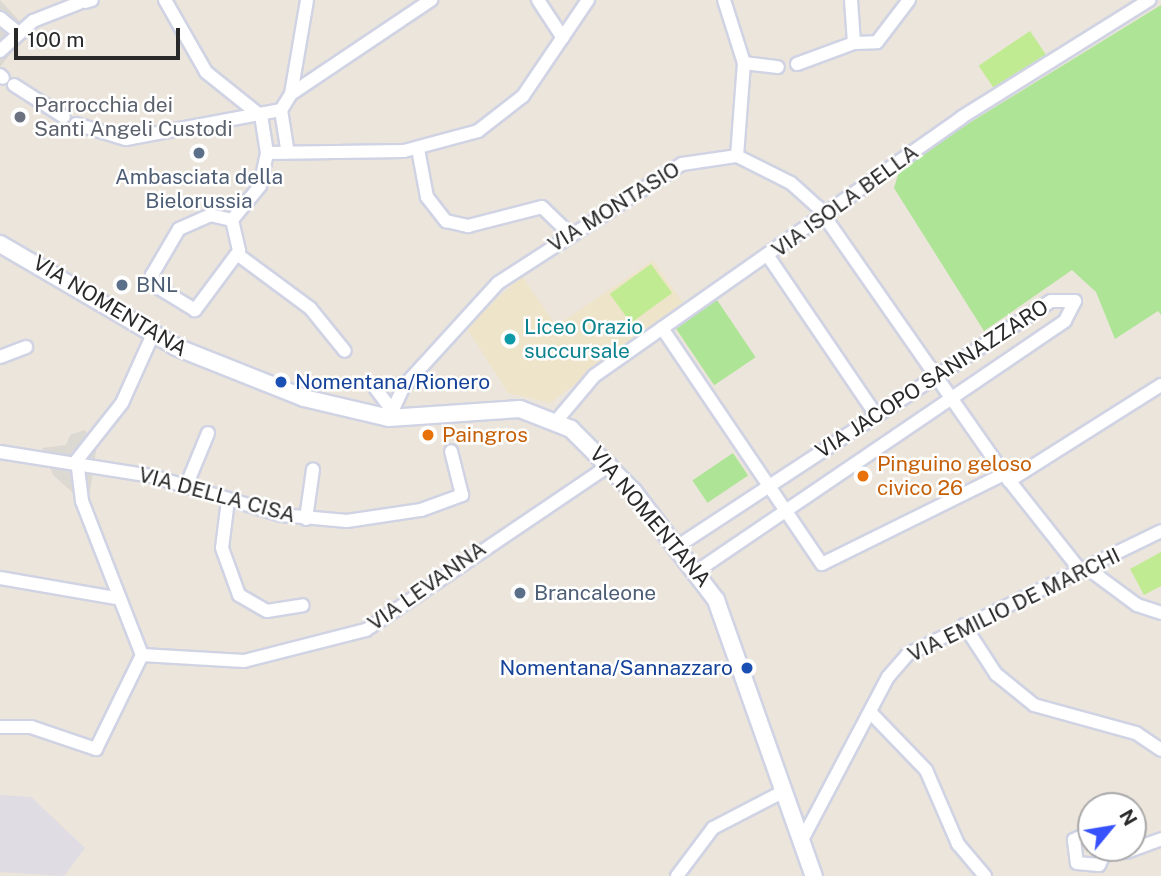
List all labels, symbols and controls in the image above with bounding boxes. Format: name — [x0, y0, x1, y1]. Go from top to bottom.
scale bar — [18, 14, 184, 58]
text: 100 m — [27, 27, 84, 52]
place label: Parrocchia dei Santi Angeli Custodi — [34, 92, 233, 142]
marker: Parrocchia dei Santi Angeli Custodi — [12, 109, 28, 125]
street label: VIA ISOLA BELLA — [767, 140, 923, 262]
marker: Ambasciata della Bielorussia — [191, 145, 207, 161]
street label: VIA MONTASIO — [544, 156, 684, 258]
place label: Ambasciata della Bielorussia — [115, 164, 283, 214]
street label: VIA NOMENTANA — [28, 250, 192, 362]
place label: BNL — [136, 272, 178, 298]
marker: BNL — [114, 277, 130, 293]
street label: VIA JACOPO SANNAZZARO — [811, 294, 1053, 464]
place label: Liceo Orazio succursale — [524, 314, 643, 364]
marker: Liceo Orazio succursale — [502, 331, 518, 347]
place label: Nomentana/Rionero — [295, 369, 490, 395]
marker: Nomentana/Rionero — [273, 374, 289, 390]
place label: Paingros — [442, 422, 528, 448]
marker: Paingros — [420, 427, 436, 443]
street label: VIA NOMENTANA — [584, 442, 716, 592]
place label: Pinguino geloso civico 26 — [877, 451, 1032, 501]
street label: VIA DELLA CISA — [136, 462, 298, 528]
marker: Pinguino geloso civico 26 — [855, 468, 871, 484]
street label: VIA LEVANNA — [363, 536, 491, 636]
street label: VIA EMILIO DE MARCHI — [904, 543, 1124, 667]
place label: Brancaleone — [534, 580, 656, 606]
marker: Brancaleone — [512, 585, 528, 601]
place label: Nomentana/Sannazzaro — [500, 655, 733, 681]
marker: Nomentana/Sannazzaro — [739, 660, 755, 676]
north arrow — [1077, 792, 1147, 862]
text: N — [1115, 806, 1142, 829]

